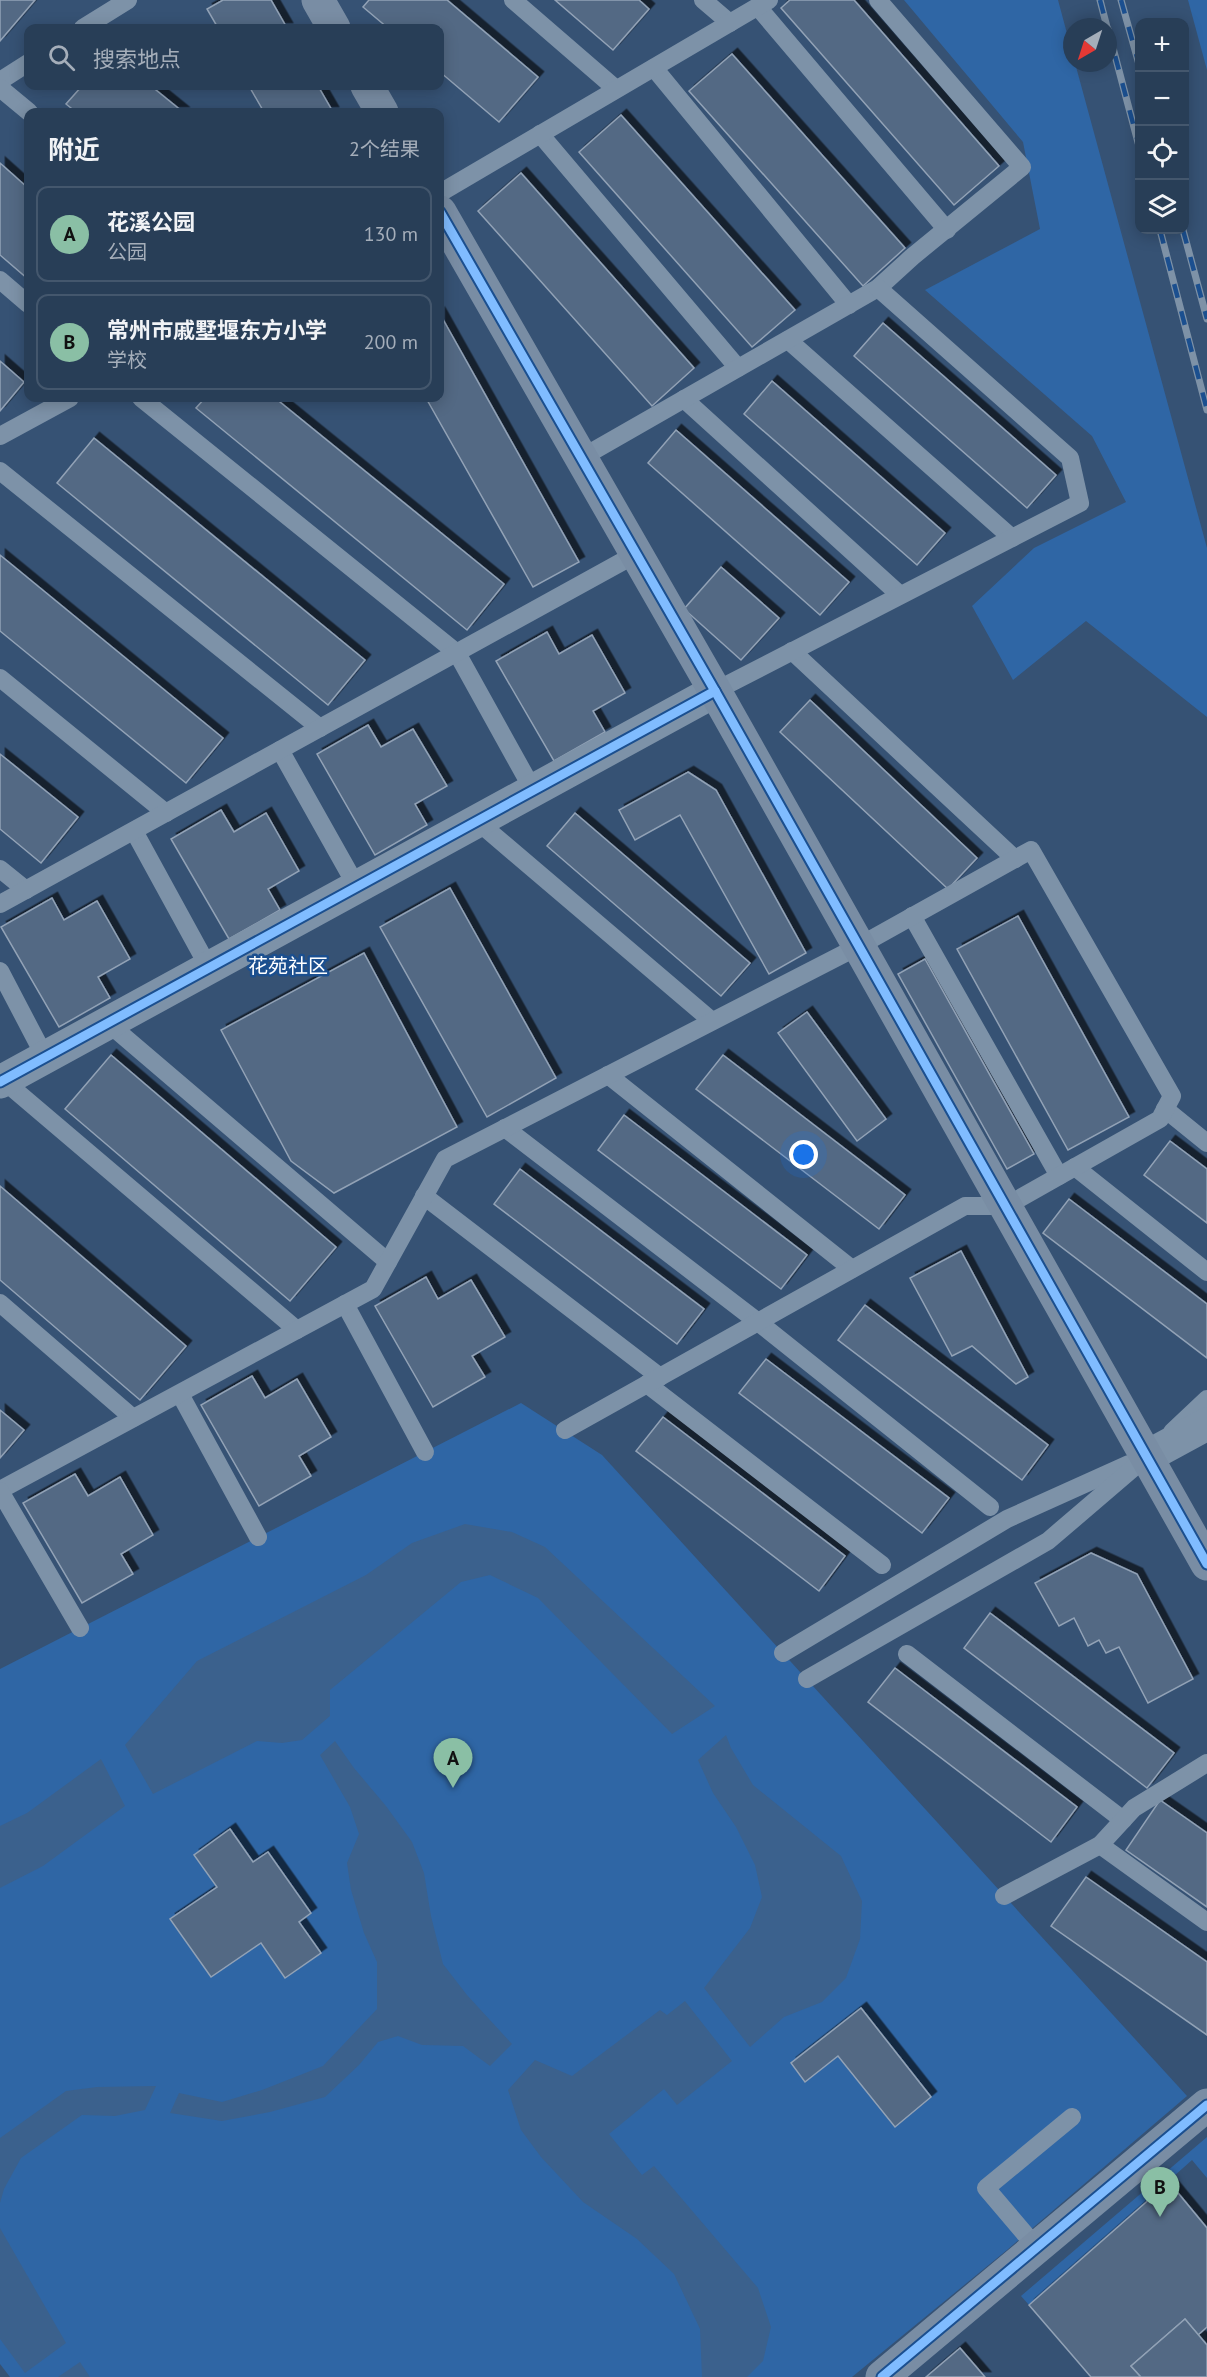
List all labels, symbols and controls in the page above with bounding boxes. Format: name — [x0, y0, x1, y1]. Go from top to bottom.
north arrow — [1063, 18, 1117, 72]
map controls — [1135, 18, 1189, 234]
button: + — [1135, 18, 1189, 72]
search box — [24, 24, 444, 90]
icon: search — [45, 41, 78, 74]
text: 搜索地点 — [93, 45, 181, 73]
button: − — [1135, 72, 1189, 126]
button: locate — [1135, 126, 1189, 180]
text: 附近 — [48, 133, 100, 166]
text: 2个结果 — [349, 136, 420, 162]
button: layers — [1135, 180, 1189, 234]
text: 花溪公园 — [107, 208, 195, 236]
text: A — [63, 221, 76, 247]
text: 130 m — [364, 221, 418, 247]
text: 公园 — [107, 239, 147, 265]
text: 常州市戚墅堰东方小学 — [107, 316, 327, 344]
text: B — [64, 329, 75, 355]
text: 200 m — [364, 329, 418, 355]
text: 学校 — [107, 347, 147, 373]
district label: 花苑社区 — [248, 953, 328, 979]
your location — [789, 1140, 818, 1169]
pin: A — [434, 1738, 472, 1788]
pin: B — [1140, 2168, 1180, 2217]

